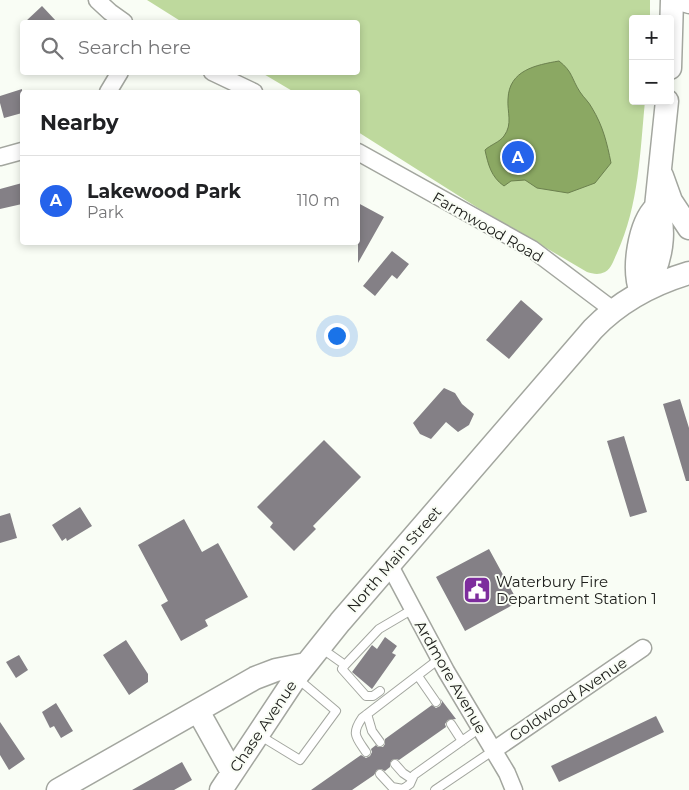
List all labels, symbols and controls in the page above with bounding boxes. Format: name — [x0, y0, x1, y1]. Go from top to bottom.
map controls — [629, 15, 674, 105]
button: + — [629, 15, 674, 60]
search box — [20, 20, 360, 75]
icon: search — [38, 34, 66, 62]
text: Search here — [78, 36, 191, 59]
button: − — [629, 60, 674, 105]
text: Nearby — [40, 110, 119, 135]
pin: A — [502, 138, 534, 176]
text: Lakewood Park — [87, 180, 241, 203]
street label: Farmwood Road — [429, 188, 547, 266]
text: A — [50, 191, 62, 210]
text: 110 m — [297, 191, 340, 210]
text: Park — [87, 203, 124, 222]
your location — [324, 323, 350, 349]
street label: North Main Street — [343, 502, 445, 616]
place label: Waterbury Fire Department Station 1 — [496, 572, 657, 608]
public building icon: Waterbury Fire Department Station 1 — [462, 575, 492, 605]
street label: Ardmore Avenue — [411, 617, 491, 737]
street label: Goldwood Avenue — [506, 653, 630, 745]
street label: Chase Avenue — [225, 677, 301, 775]

